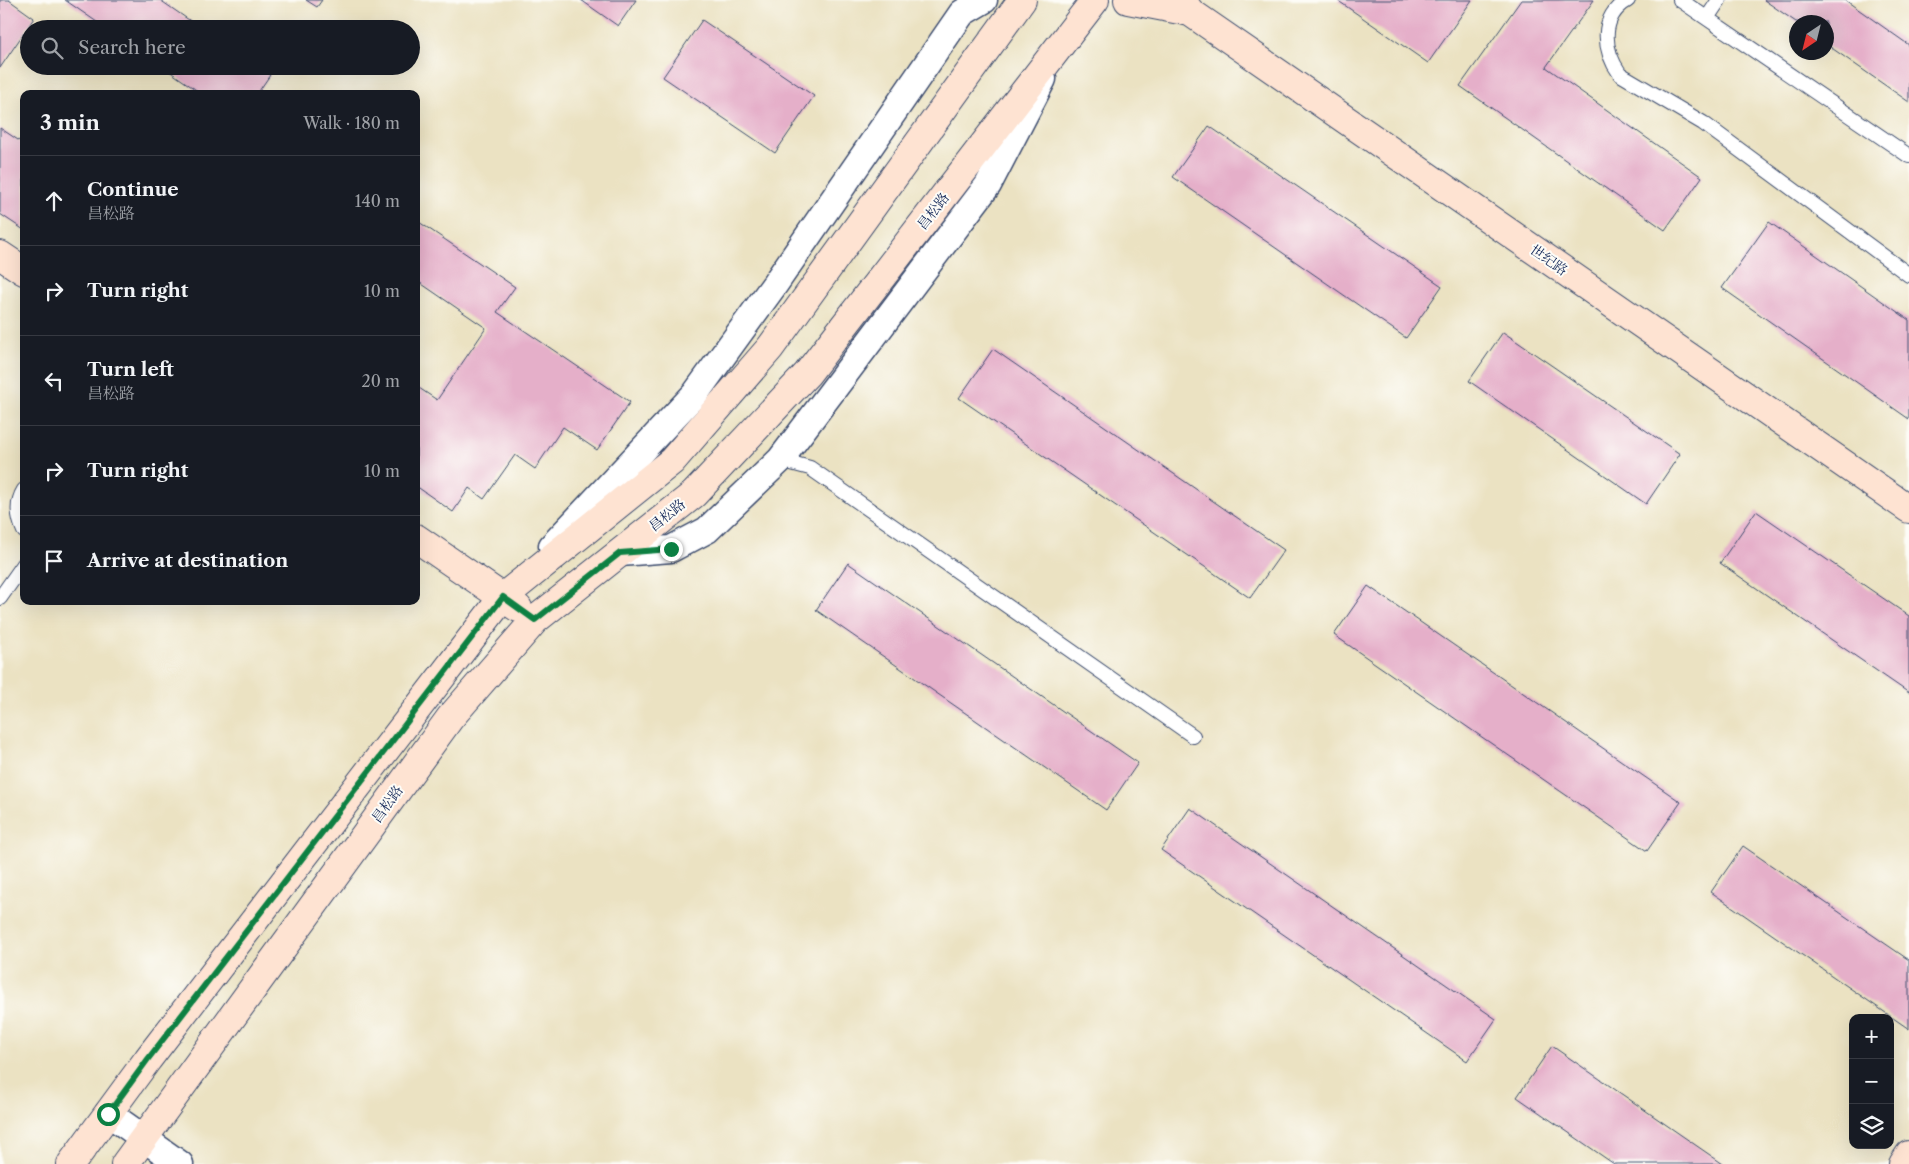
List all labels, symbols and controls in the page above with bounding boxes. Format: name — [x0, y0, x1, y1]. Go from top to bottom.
north arrow — [1789, 15, 1834, 60]
search box — [20, 20, 420, 75]
icon: search — [38, 34, 66, 62]
text: Search here — [78, 36, 186, 59]
text: 3 min — [40, 110, 100, 135]
text: Walk · 180 m — [303, 113, 400, 133]
text: Continue — [87, 178, 179, 201]
icon: ahead — [40, 187, 68, 215]
street label: 昌松路 — [913, 189, 953, 233]
text: 140 m — [355, 191, 400, 211]
text: 昌松路 — [87, 203, 135, 223]
street label: 世纪路 — [1527, 241, 1571, 279]
icon: right — [40, 277, 68, 305]
text: Turn right — [87, 279, 188, 302]
text: 10 m — [364, 281, 400, 301]
text: Turn left — [87, 358, 174, 381]
icon: left — [40, 367, 68, 395]
text: 20 m — [361, 371, 400, 391]
text: 昌松路 — [87, 383, 135, 403]
icon: right — [40, 457, 68, 485]
text: Turn right — [87, 459, 188, 482]
text: 10 m — [364, 461, 400, 481]
street label: 昌松路 — [645, 495, 689, 535]
route end — [660, 538, 683, 561]
icon: arrive — [40, 547, 68, 575]
text: Arrive at destination — [87, 549, 288, 572]
street label: 昌松路 — [367, 782, 407, 826]
map controls — [1849, 1014, 1894, 1149]
button: + — [1849, 1014, 1894, 1059]
button: − — [1849, 1059, 1894, 1104]
route start — [97, 1103, 120, 1126]
button: layers — [1849, 1104, 1894, 1149]

